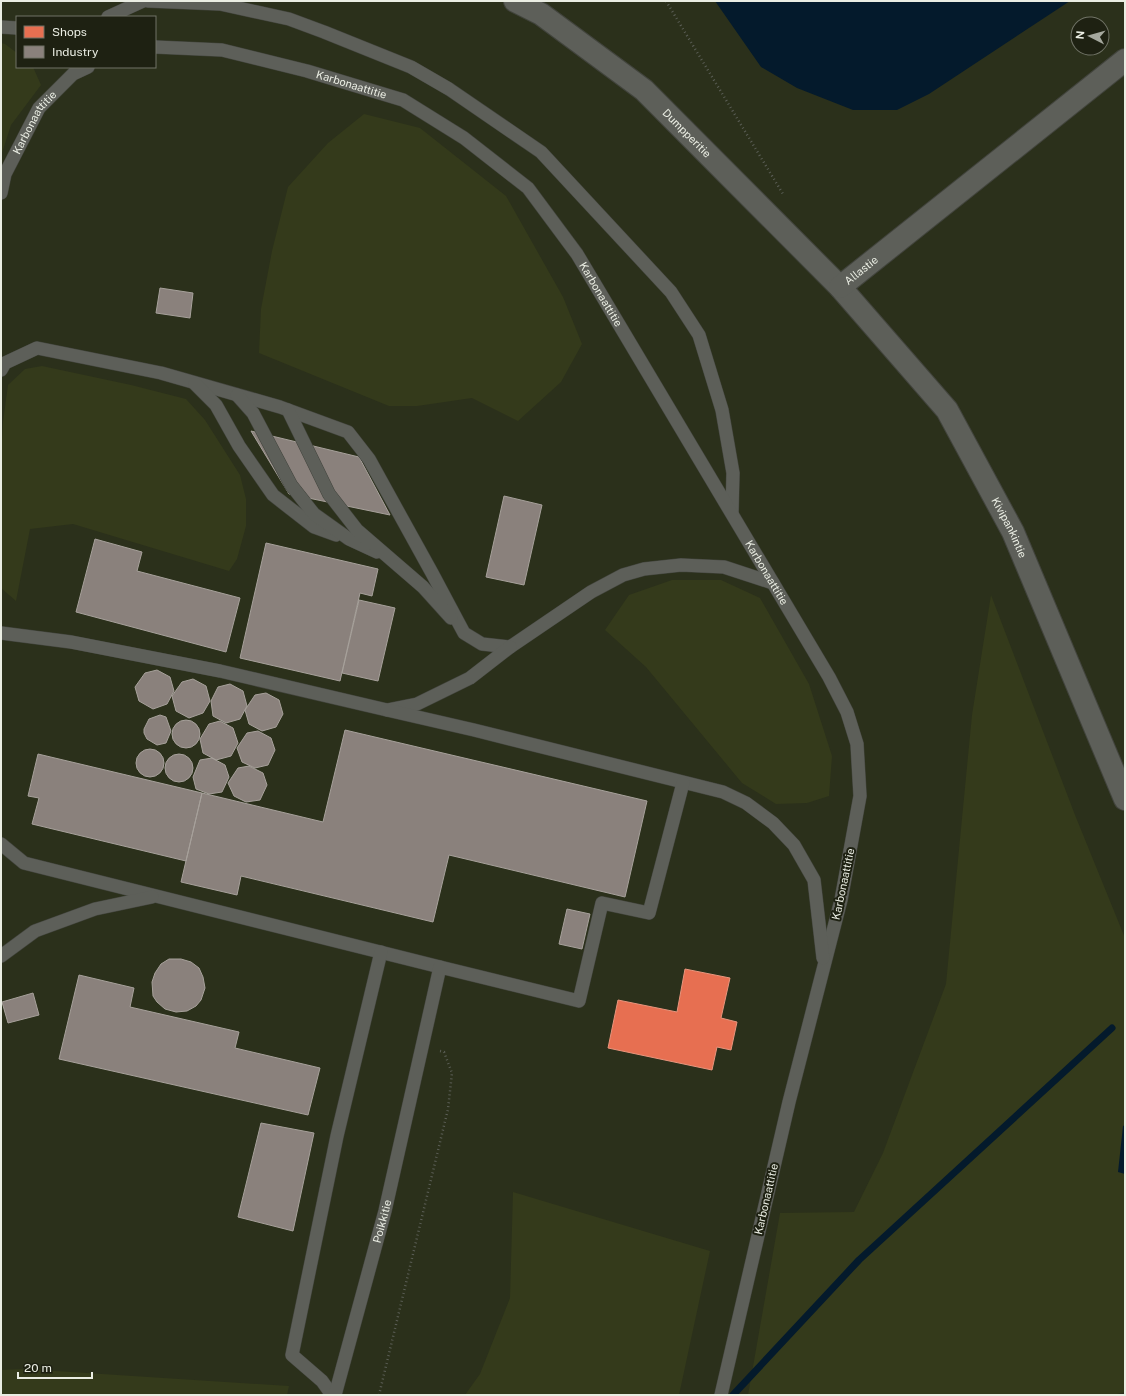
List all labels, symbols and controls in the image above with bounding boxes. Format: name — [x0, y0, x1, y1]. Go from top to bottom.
legend — [16, 16, 156, 68]
north arrow — [1070, 16, 1110, 56]
text: Shops — [52, 25, 87, 39]
text: N — [1074, 30, 1086, 40]
text: Industry — [52, 45, 99, 59]
street label: Karbonaattitie — [315, 68, 388, 101]
street label: Karbonaattitie — [10, 88, 59, 156]
street label: Dumpperitie — [660, 107, 714, 160]
street label: Allastie — [842, 253, 880, 287]
street label: Karbonaattitie — [577, 260, 625, 329]
street label: Kivipankintie — [989, 495, 1029, 559]
street label: Karbonaattitie — [743, 538, 791, 607]
street label: Karbonaattitie — [830, 847, 856, 921]
street label: Karbonaattitie — [752, 1162, 780, 1236]
street label: Poikkitie — [371, 1198, 393, 1244]
scale bar — [18, 1354, 92, 1380]
text: 20 m — [24, 1361, 52, 1375]

